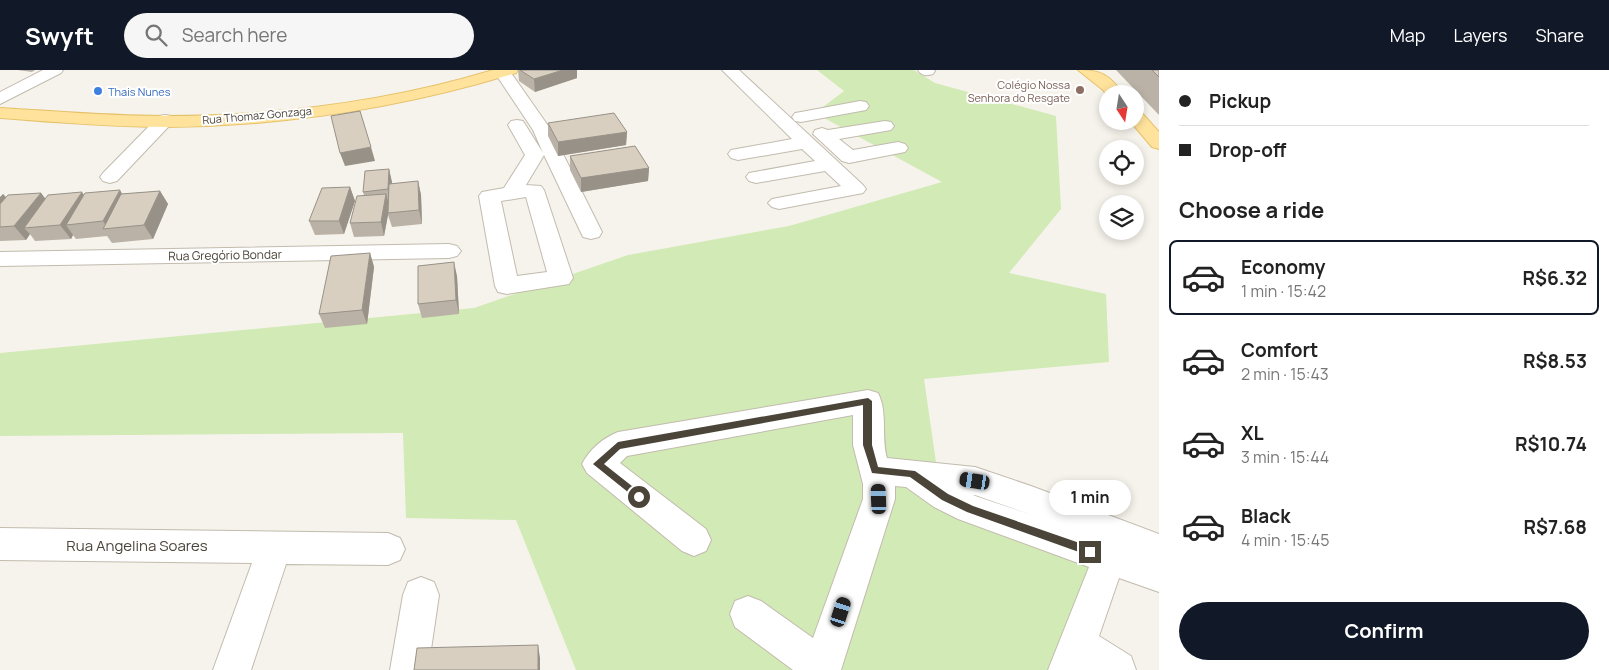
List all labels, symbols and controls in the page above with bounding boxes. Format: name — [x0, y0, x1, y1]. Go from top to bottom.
search box — [124, 13, 474, 58]
text: Swyft — [25, 19, 94, 52]
icon: search — [142, 21, 170, 49]
text: Search here — [182, 22, 287, 48]
text: Map — [1390, 23, 1425, 47]
text: Layers — [1453, 23, 1507, 47]
text: Share — [1535, 23, 1584, 47]
place label: Colégio Nossa Senhora do Resgate — [968, 77, 1071, 105]
place label: Thais Nunes — [108, 84, 171, 99]
marker: Colégio Nossa Senhora do Resgate — [1074, 84, 1086, 96]
marker: Thais Nunes — [92, 85, 104, 97]
north arrow — [1099, 85, 1144, 130]
map controls — [1099, 85, 1144, 240]
text: Pickup — [1209, 88, 1271, 114]
street label: Rua Thomaz Gonzaga — [202, 103, 312, 127]
text: Drop-off — [1209, 137, 1286, 163]
button: locate — [1099, 140, 1144, 185]
button: layers — [1099, 195, 1144, 240]
text: Choose a ride — [1179, 195, 1324, 225]
street label: Rua Gregório Bondar — [168, 245, 283, 264]
text: Economy — [1241, 254, 1325, 280]
icon: car — [1181, 255, 1226, 300]
text: R$6.32 — [1523, 265, 1587, 291]
text: 1 min · 15:42 — [1241, 280, 1326, 302]
text: Comfort — [1241, 337, 1318, 363]
icon: car — [1181, 338, 1226, 383]
text: R$8.53 — [1523, 348, 1587, 374]
text: 2 min · 15:43 — [1241, 363, 1329, 385]
text: XL — [1241, 420, 1264, 446]
icon: car — [1181, 421, 1226, 466]
text: R$10.74 — [1515, 431, 1587, 457]
text: 3 min · 15:44 — [1241, 446, 1329, 468]
car — [959, 471, 990, 491]
callout: 1 min — [1049, 480, 1131, 514]
car — [870, 484, 887, 514]
route start — [628, 486, 650, 508]
text: 1 min — [1070, 486, 1110, 508]
text: Black — [1241, 503, 1290, 529]
icon: car — [1181, 504, 1226, 549]
text: R$7.68 — [1523, 514, 1587, 540]
text: 4 min · 15:45 — [1241, 529, 1329, 551]
street label: Rua Angelina Soares — [66, 535, 208, 556]
route end — [1079, 541, 1101, 563]
car — [829, 595, 852, 629]
button: Confirm — [1179, 602, 1589, 660]

